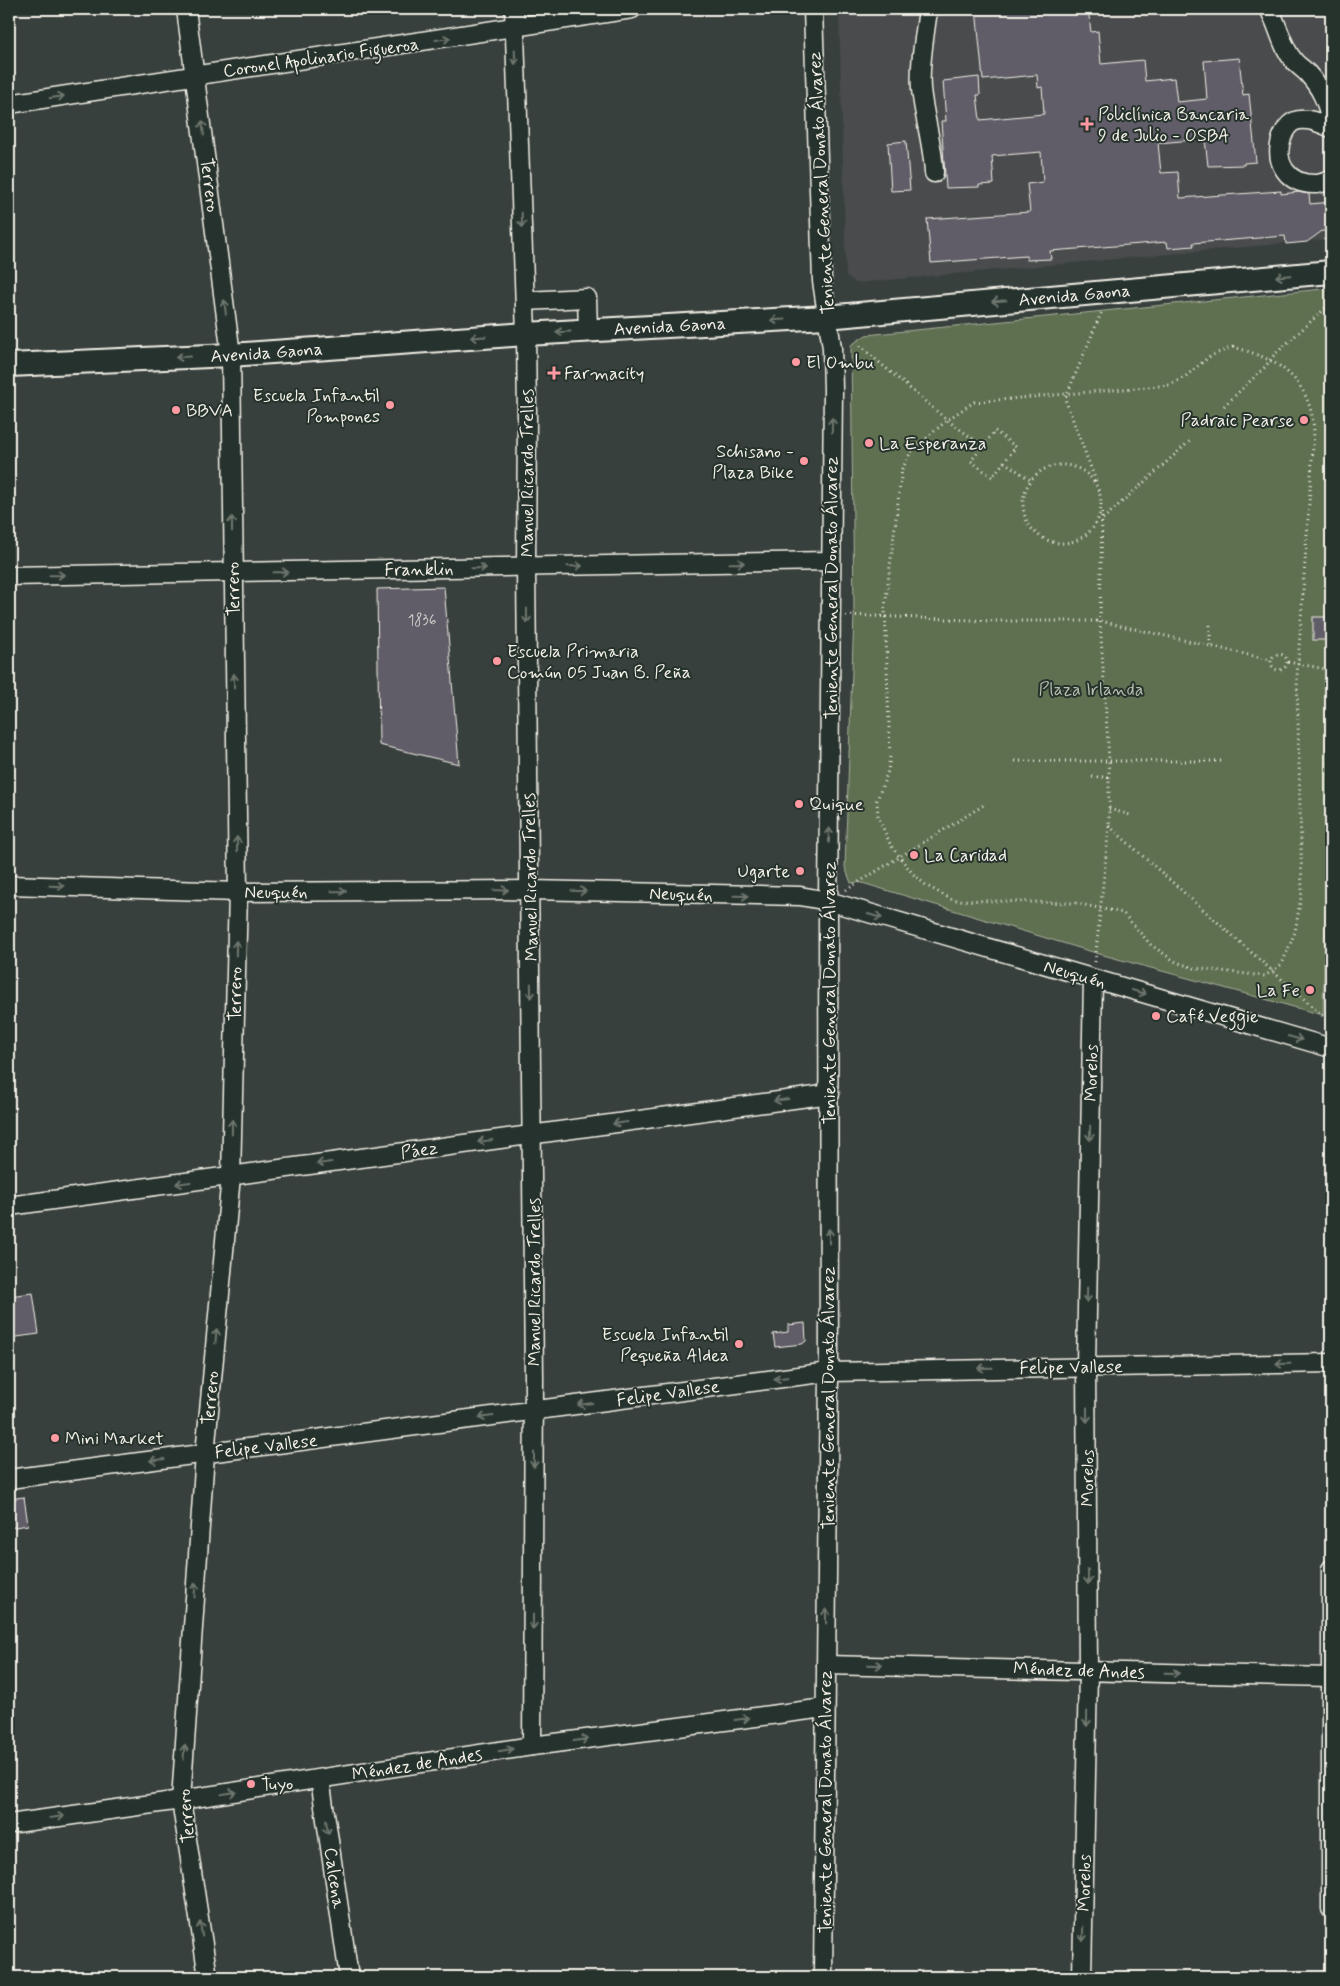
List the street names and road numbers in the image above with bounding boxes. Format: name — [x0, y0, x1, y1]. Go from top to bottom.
street label: Coronel Apolinario Figueroa — [222, 32, 421, 86]
street label: Teniente General Donato Álvarez — [803, 51, 841, 315]
street label: Terrero — [194, 157, 224, 214]
street label: Avenida Gaona — [1018, 279, 1132, 313]
street label: Avenida Gaona — [613, 312, 727, 342]
street label: Avenida Gaona — [210, 337, 324, 369]
street label: Manuel Ricardo Trelles — [516, 389, 540, 557]
street label: Teniente General Donato Álvarez — [820, 456, 844, 720]
street label: Franklin — [384, 557, 454, 583]
street label: Terrero — [222, 562, 246, 616]
street label: Manuel Ricardo Trelles — [518, 792, 544, 962]
street label: Teniente General Donato Álvarez — [818, 861, 842, 1125]
street label: Neuquén — [244, 881, 308, 905]
street label: Neuquén — [649, 882, 713, 908]
street label: Neuquén — [1041, 955, 1109, 995]
street label: Terrero — [224, 967, 248, 1021]
street label: Morelos — [1079, 1044, 1105, 1102]
street label: Páez — [399, 1137, 439, 1165]
street label: Manuel Ricardo Trelles — [523, 1198, 547, 1366]
street label: Teniente General Donato Álvarez — [817, 1266, 841, 1530]
street label: Felipe Vallese — [1019, 1355, 1123, 1381]
street label: Terrero — [197, 1370, 225, 1426]
street label: Felipe Vallese — [615, 1375, 721, 1413]
street label: Felipe Vallese — [213, 1429, 319, 1465]
street label: Morelos — [1076, 1449, 1100, 1507]
street label: Méndez de Andes — [1013, 1657, 1145, 1685]
street label: Teniente General Donato Álvarez — [814, 1670, 838, 1934]
street label: Méndez de Andes — [350, 1743, 484, 1787]
street label: Terrero — [173, 1788, 201, 1844]
street label: Calcena — [318, 1846, 350, 1910]
street label: Morelos — [1072, 1854, 1098, 1912]

